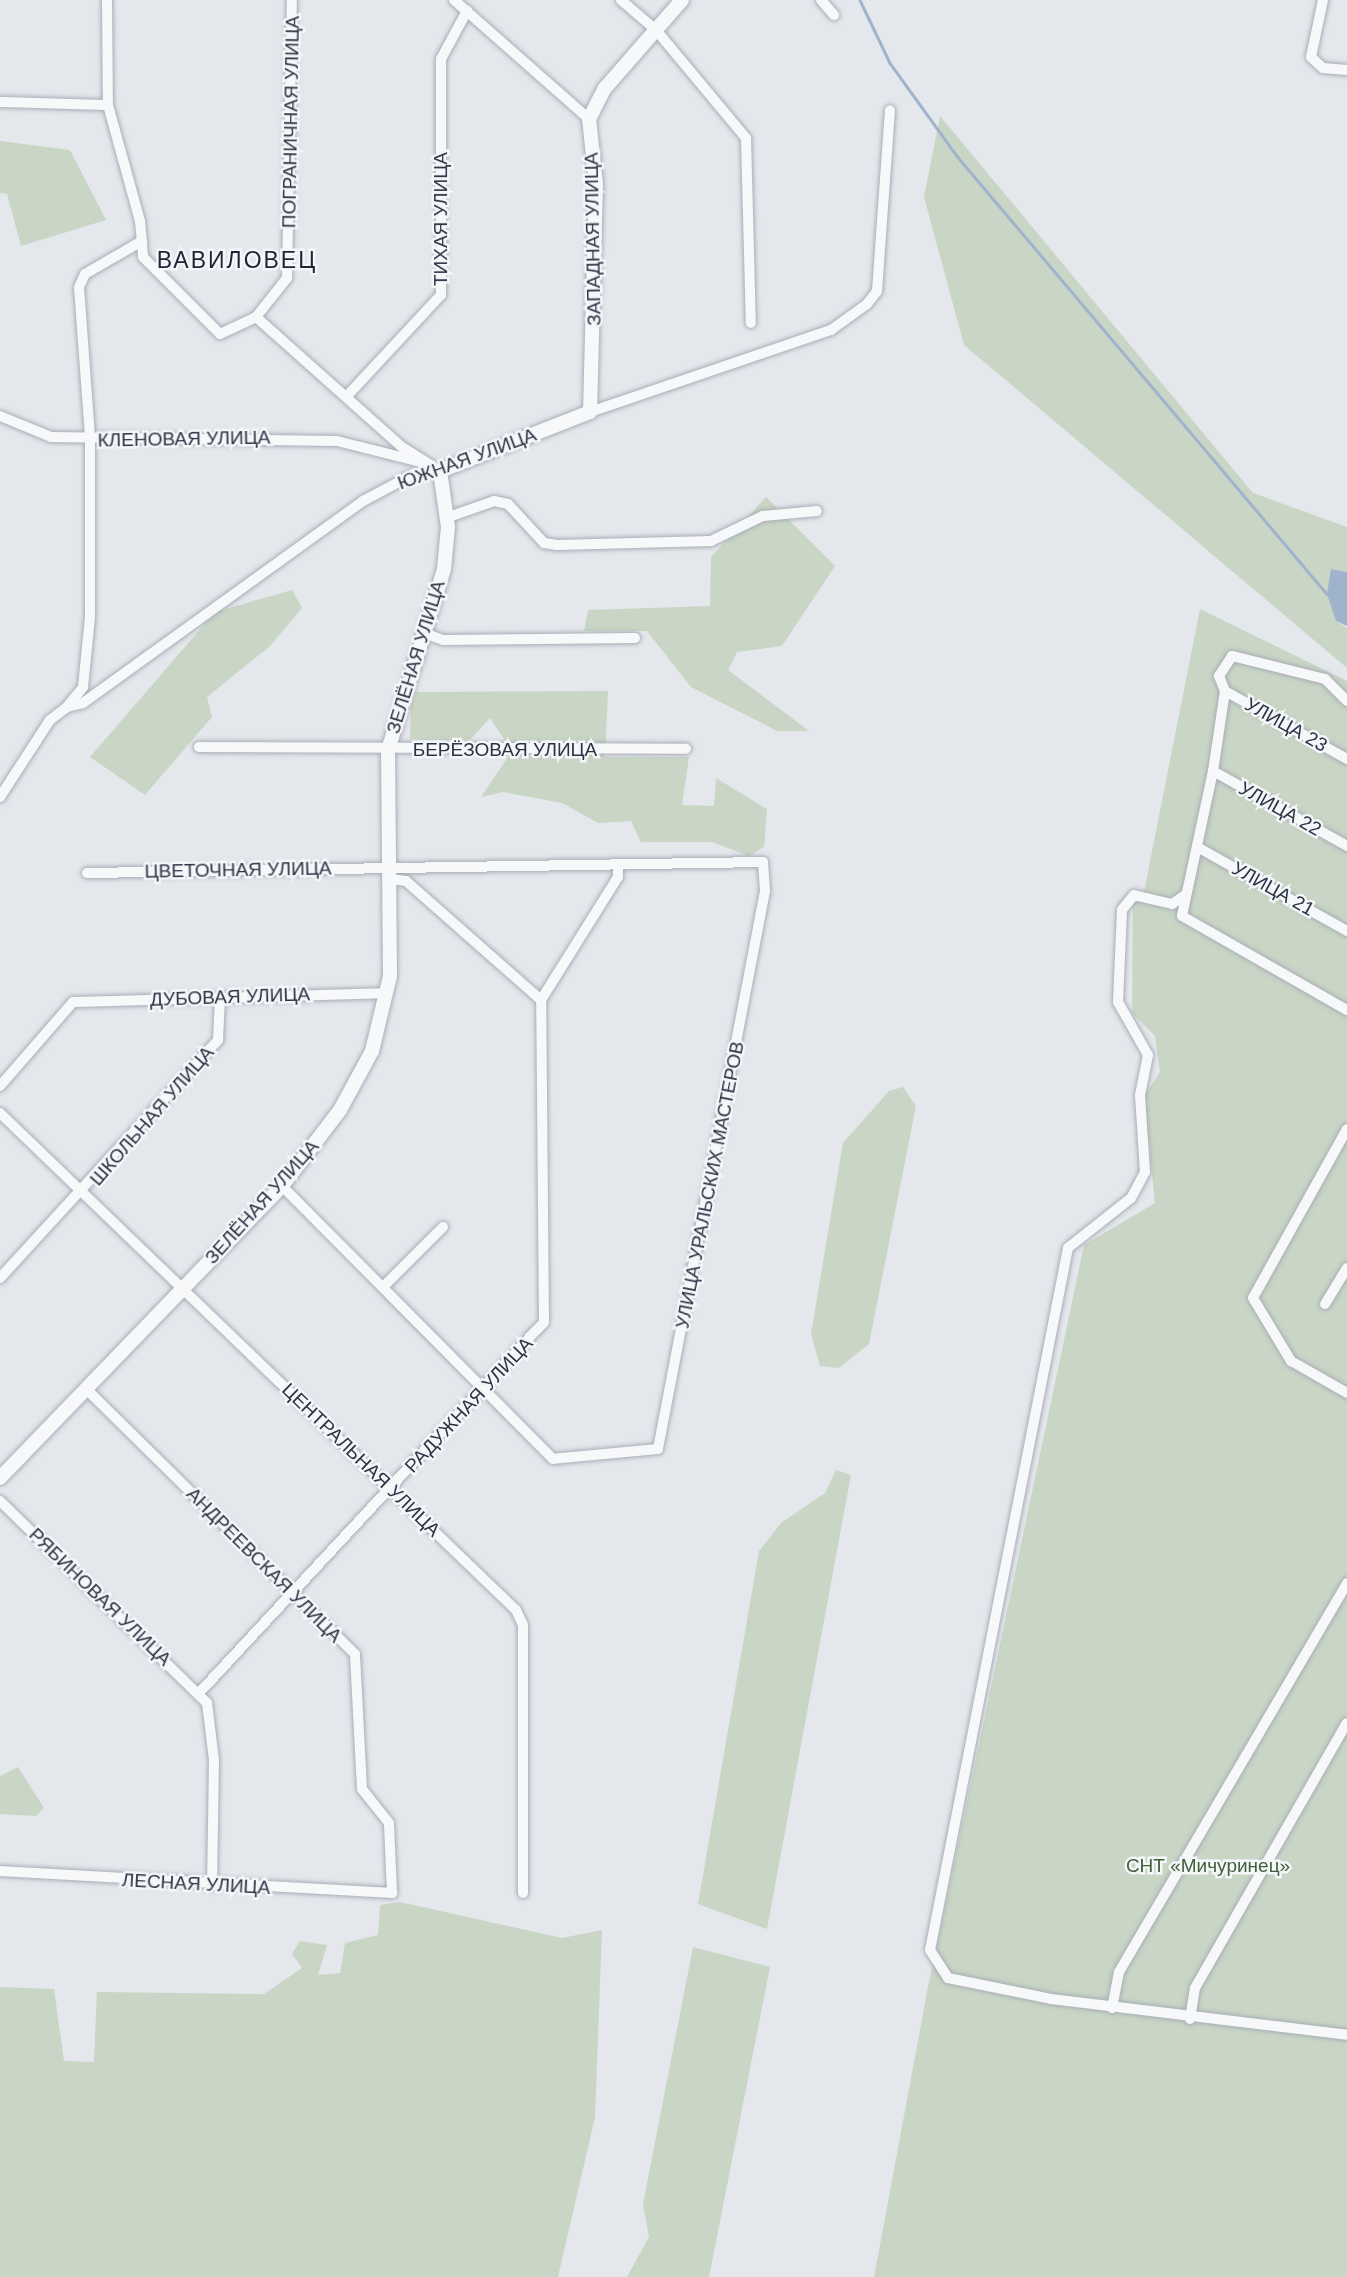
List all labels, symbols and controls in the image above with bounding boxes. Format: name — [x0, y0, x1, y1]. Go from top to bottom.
street label: ПОГРАНИЧНАЯ УЛИЦА — [278, 16, 304, 228]
street label: ТИХАЯ УЛИЦА — [430, 152, 452, 286]
street label: ЗАПАДНАЯ УЛИЦА — [580, 152, 606, 326]
district label: ВАВИЛОВЕЦ — [158, 246, 316, 274]
street label: ЮЖНАЯ УЛИЦА — [395, 423, 539, 495]
street label: КЛЕНОВАЯ УЛИЦА — [97, 426, 271, 452]
street label: ЗЕЛЁНАЯ УЛИЦА — [382, 578, 450, 736]
street label: УЛИЦА 23 — [1241, 693, 1331, 757]
street label: БЕРЁЗОВАЯ УЛИЦА — [413, 739, 597, 761]
street label: УЛИЦА 22 — [1235, 777, 1325, 841]
street label: ЦВЕТОЧНАЯ УЛИЦА — [144, 857, 332, 883]
street label: УЛИЦА 21 — [1228, 857, 1318, 921]
street label: ДУБОВАЯ УЛИЦА — [150, 983, 310, 1011]
street label: УЛИЦА УРАЛЬСКИХ МАСТЕРОВ — [671, 1039, 749, 1331]
street label: ШКОЛЬНАЯ УЛИЦА — [85, 1042, 219, 1190]
street label: ЗЕЛЁНАЯ УЛИЦА — [200, 1135, 324, 1269]
street label: РАДУЖНАЯ УЛИЦА — [400, 1332, 538, 1478]
street label: ЦЕНТРАЛЬНАЯ УЛИЦА — [277, 1378, 445, 1542]
street label: АНДРЕЕВСКАЯ УЛИЦА — [182, 1483, 346, 1647]
street label: РЯБИНОВАЯ УЛИЦА — [24, 1523, 176, 1671]
park label: СНТ «Мичуринец» — [1126, 1855, 1290, 1877]
street label: ЛЕСНАЯ УЛИЦА — [121, 1869, 271, 1899]

